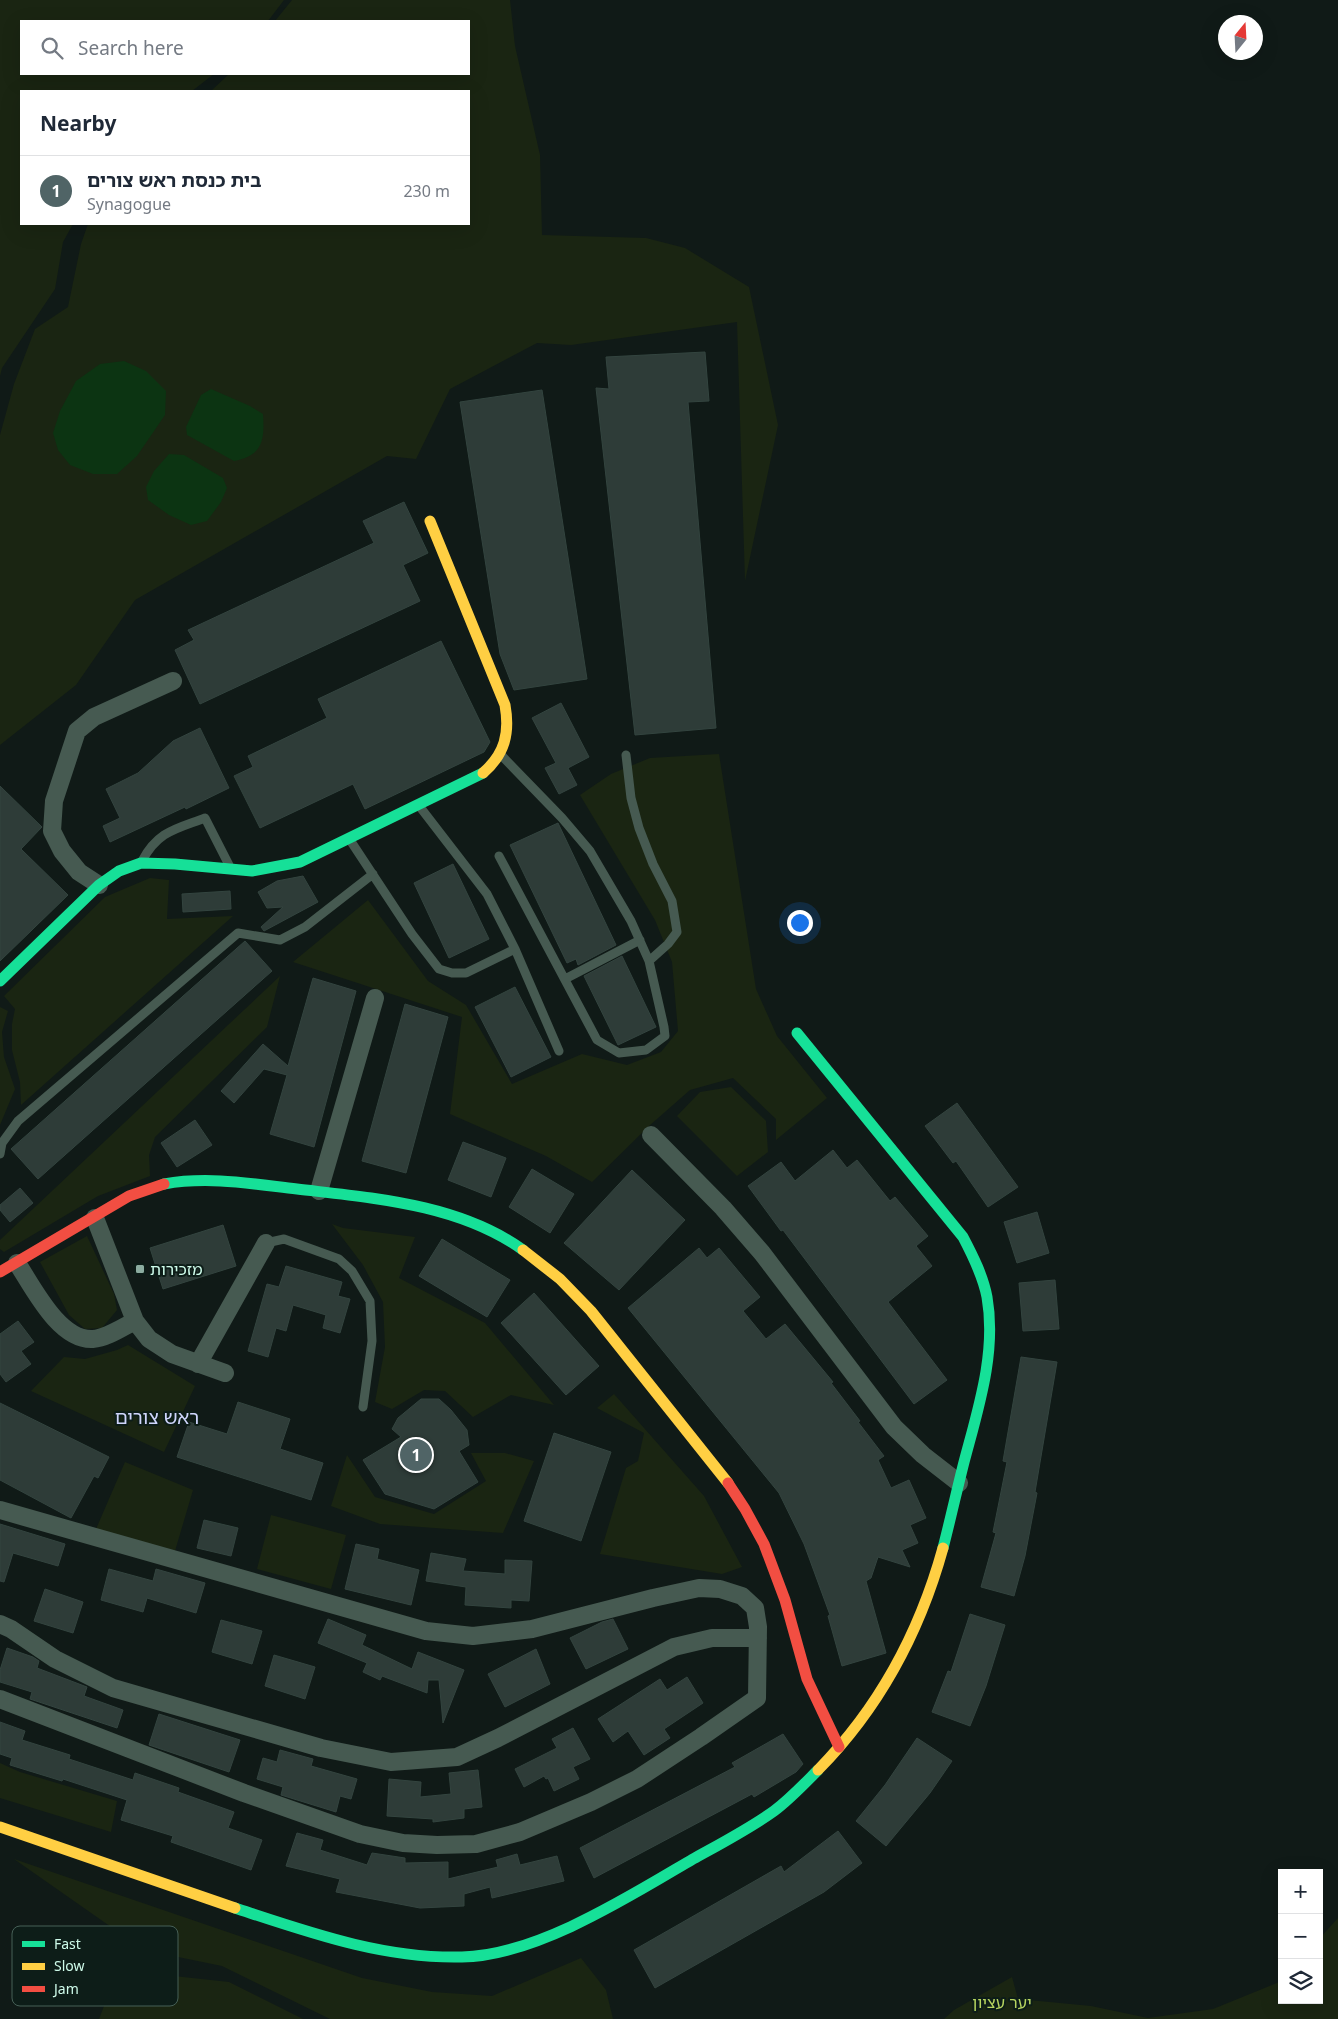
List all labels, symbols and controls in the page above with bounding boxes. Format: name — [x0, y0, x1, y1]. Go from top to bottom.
north arrow — [1218, 15, 1263, 60]
search box — [20, 20, 470, 75]
icon: search — [38, 34, 66, 62]
text: Search here — [78, 35, 184, 61]
text: Nearby — [40, 109, 116, 137]
text: בית כנסת ראש צורים — [87, 167, 261, 193]
text: 1 — [51, 180, 61, 202]
text: 230 m — [403, 180, 450, 202]
text: Synagogue — [87, 193, 171, 215]
your location — [787, 910, 813, 936]
place label: מזכירות — [150, 1258, 203, 1280]
marker: מזכירות — [134, 1263, 146, 1275]
district label: ראש צורים — [115, 1404, 199, 1430]
pin: 1 — [400, 1436, 432, 1474]
map controls — [1278, 1869, 1323, 2004]
button: + — [1278, 1869, 1323, 1914]
button: − — [1278, 1914, 1323, 1959]
legend — [12, 1926, 178, 2006]
text: Fast — [54, 1934, 81, 1953]
text: Slow — [54, 1956, 85, 1975]
button: layers — [1278, 1959, 1323, 2004]
text: Jam — [52, 1979, 79, 1998]
park label: יער עציון — [972, 1991, 1032, 2013]

